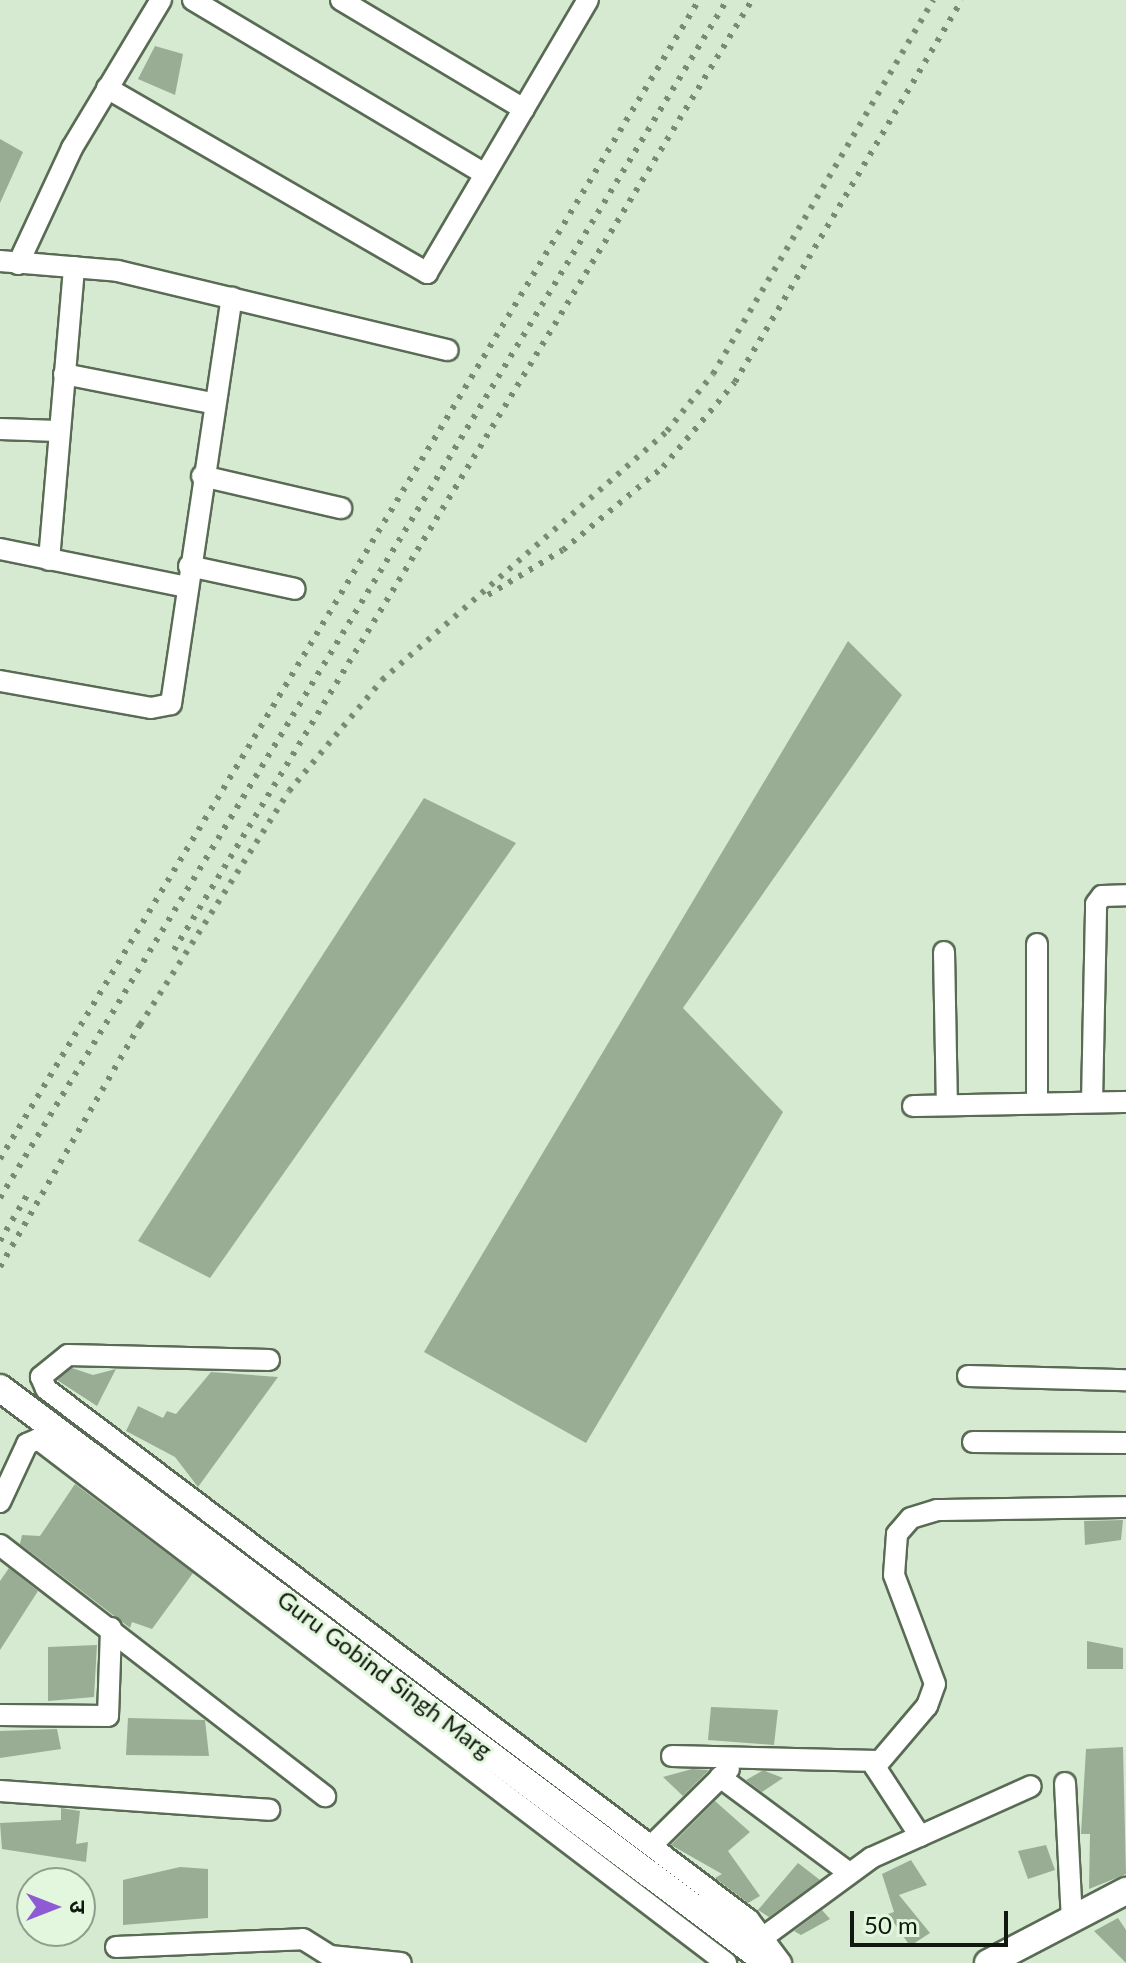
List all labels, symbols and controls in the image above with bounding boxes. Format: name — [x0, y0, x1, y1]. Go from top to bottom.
street label: Guru Gobind Singh Marg — [272, 1584, 498, 1764]
north arrow — [16, 1867, 96, 1947]
scale bar — [854, 1895, 1012, 1945]
text: उ — [65, 1901, 92, 1913]
text: 50 m — [864, 1910, 918, 1939]

